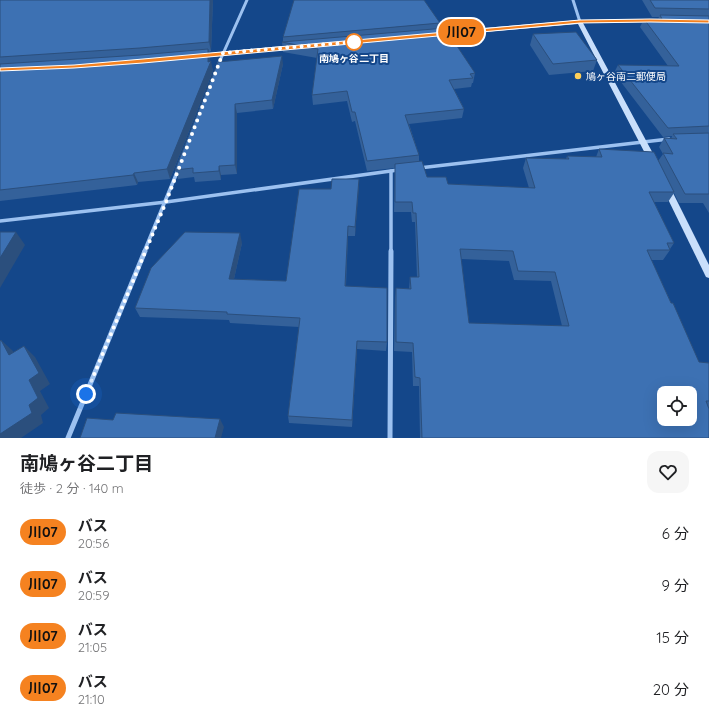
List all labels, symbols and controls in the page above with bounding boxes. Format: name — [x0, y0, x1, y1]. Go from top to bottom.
line badge: 川07 — [438, 19, 484, 45]
text: 川07 — [446, 23, 476, 41]
marker: 南鳩ヶ谷二丁目 — [345, 33, 363, 51]
place label: 南鳩ヶ谷二丁目 — [319, 52, 389, 65]
place label: 鳩ヶ谷南二郵便局 — [586, 70, 666, 83]
marker: 鳩ヶ谷南二郵便局 — [573, 71, 583, 81]
your location — [76, 384, 96, 404]
map controls — [657, 386, 697, 426]
button: locate — [657, 386, 697, 426]
text: 南鳩ヶ谷二丁目 — [20, 451, 153, 475]
button: heart — [647, 451, 689, 493]
text: 徒歩 · 2 分 · 140 m — [20, 480, 124, 496]
text: バス — [78, 516, 108, 535]
text: 川07 — [28, 523, 58, 541]
text: 6 分 — [662, 524, 689, 543]
text: 20:56 — [78, 535, 109, 551]
text: バス — [78, 568, 108, 587]
text: 川07 — [28, 575, 58, 593]
text: 9 分 — [662, 576, 689, 595]
text: 20:59 — [78, 587, 109, 603]
text: バス — [78, 620, 108, 639]
text: 川07 — [28, 627, 58, 645]
text: 15 分 — [656, 628, 689, 647]
text: 21:05 — [78, 639, 107, 655]
text: バス — [78, 672, 108, 691]
text: 川07 — [28, 679, 58, 697]
text: 20 分 — [653, 680, 689, 699]
text: 21:10 — [78, 691, 105, 707]

